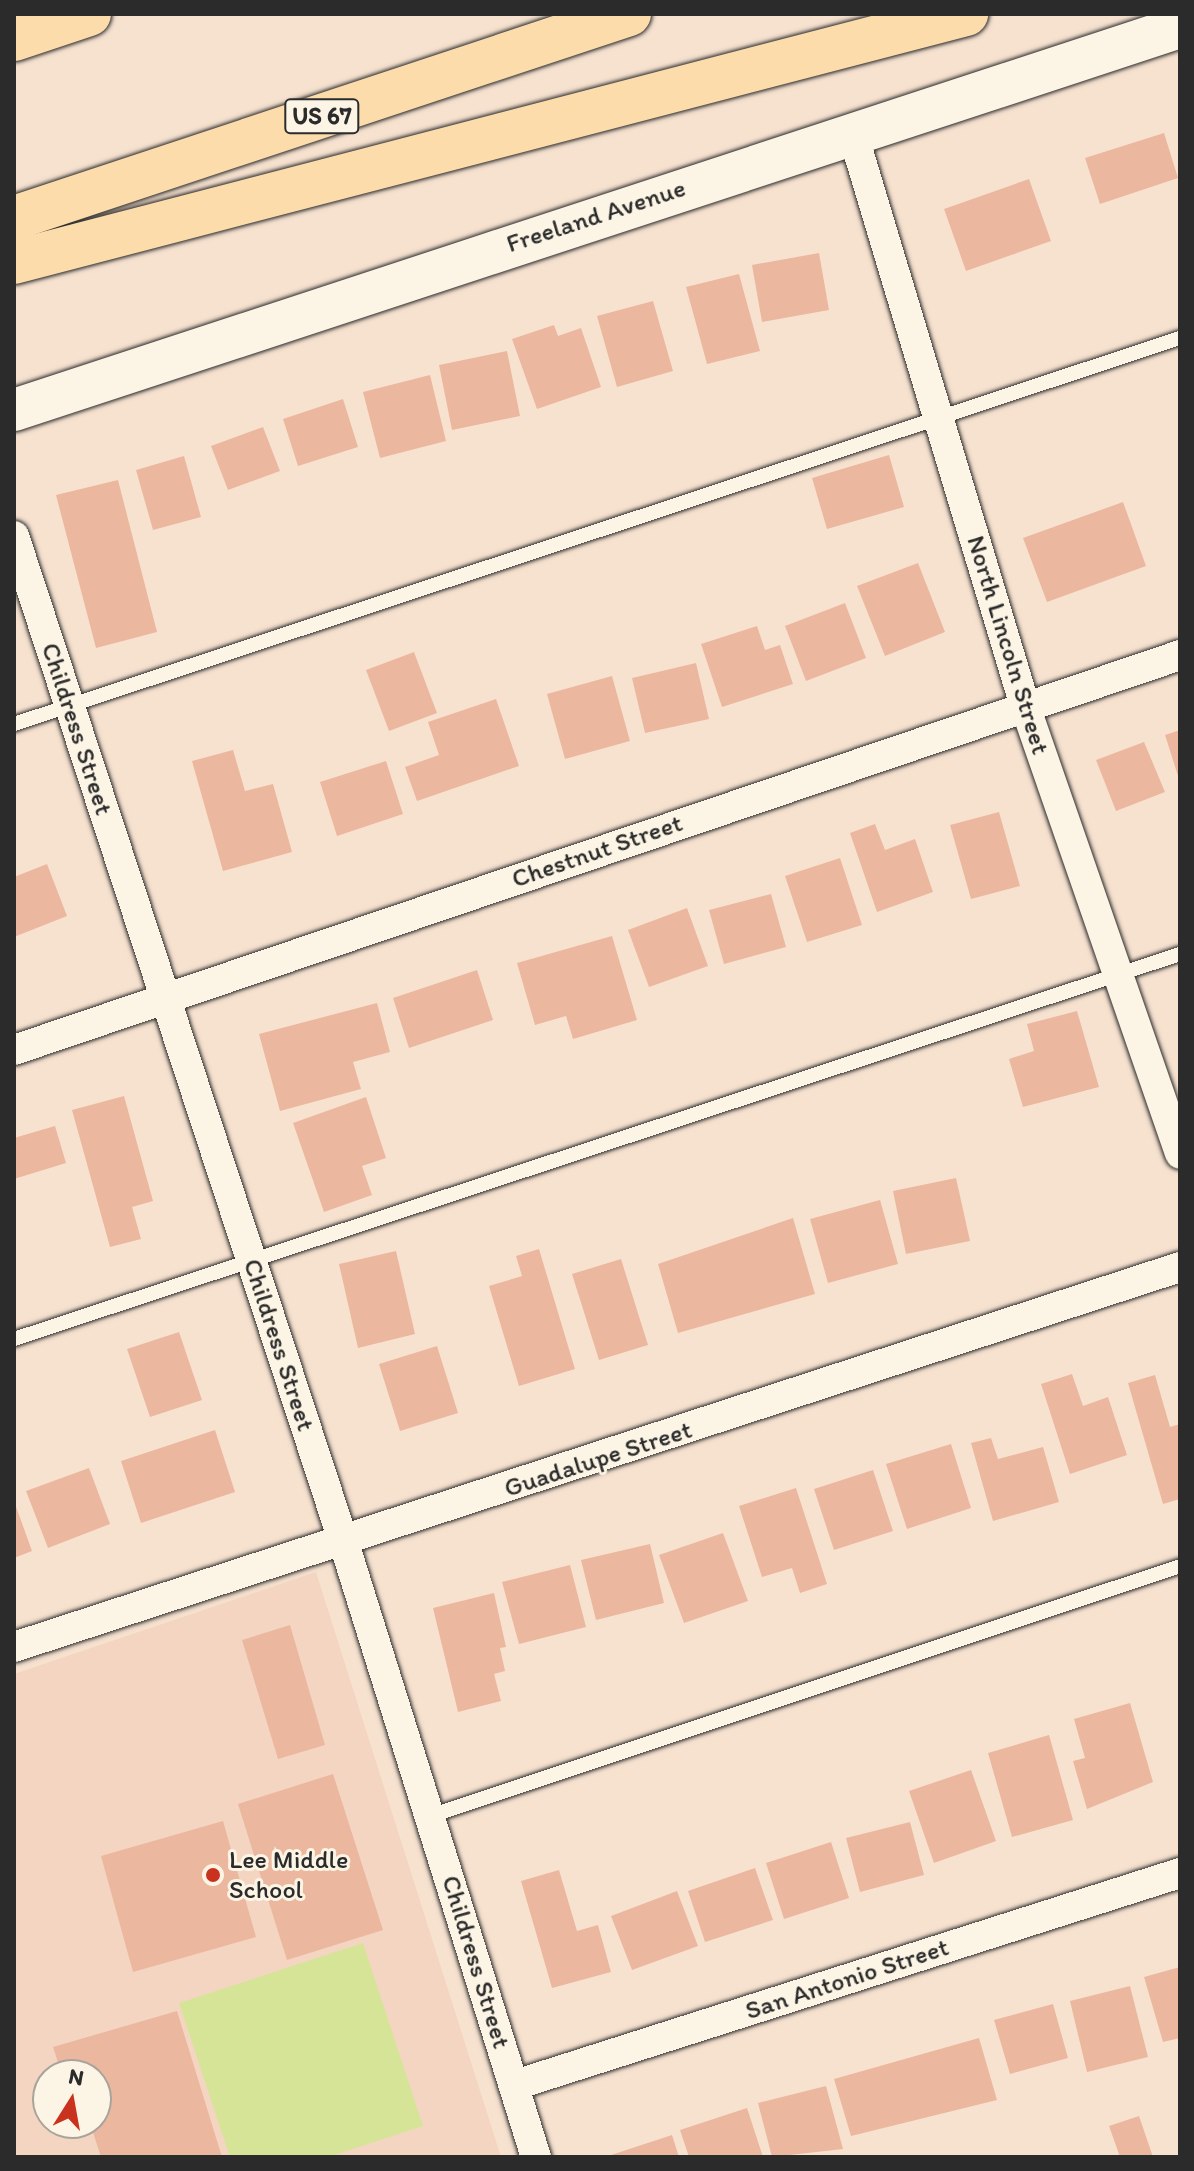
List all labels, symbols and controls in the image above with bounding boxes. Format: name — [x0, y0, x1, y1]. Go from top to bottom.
road number: US 67 — [284, 96, 360, 136]
street label: Freeland Avenue — [503, 173, 689, 259]
street label: North Lincoln Street — [960, 532, 1056, 758]
street label: Childress Street — [34, 639, 120, 819]
street label: Chestnut Street — [508, 807, 686, 895]
street label: Childress Street — [236, 1255, 322, 1435]
street label: Guadalupe Street — [500, 1414, 696, 1504]
place label: Lee Middle School — [229, 1844, 348, 1906]
marker: Lee Middle School — [204, 1866, 222, 1884]
street label: Childress Street — [435, 1872, 517, 2052]
street label: San Antonio Street — [741, 1931, 953, 2027]
north arrow — [32, 2059, 112, 2139]
text: N — [66, 2062, 86, 2092]

